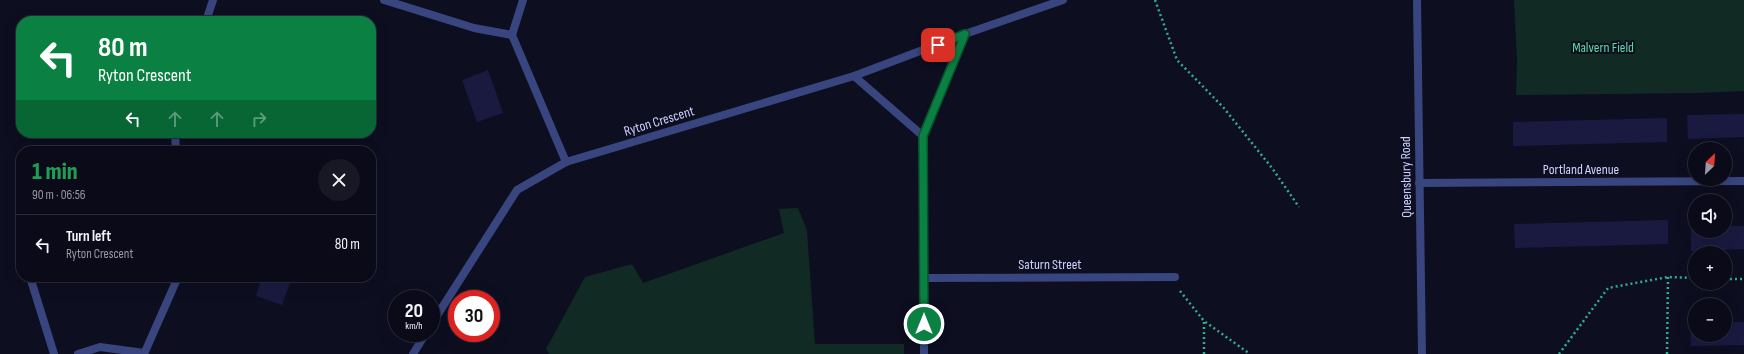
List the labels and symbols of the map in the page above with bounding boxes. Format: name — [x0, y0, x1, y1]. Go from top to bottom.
pin — [921, 28, 955, 62]
park label: Malvern Field — [1572, 39, 1634, 56]
street label: Ryton Crescent — [622, 102, 696, 140]
street label: Queensbury Road — [1397, 136, 1415, 218]
north arrow — [1688, 142, 1732, 186]
street label: Portland Avenue — [1543, 161, 1619, 178]
street label: Saturn Street — [1018, 256, 1082, 273]
speed limit sign: 30 — [448, 290, 500, 342]
position arrow — [903, 303, 945, 345]

